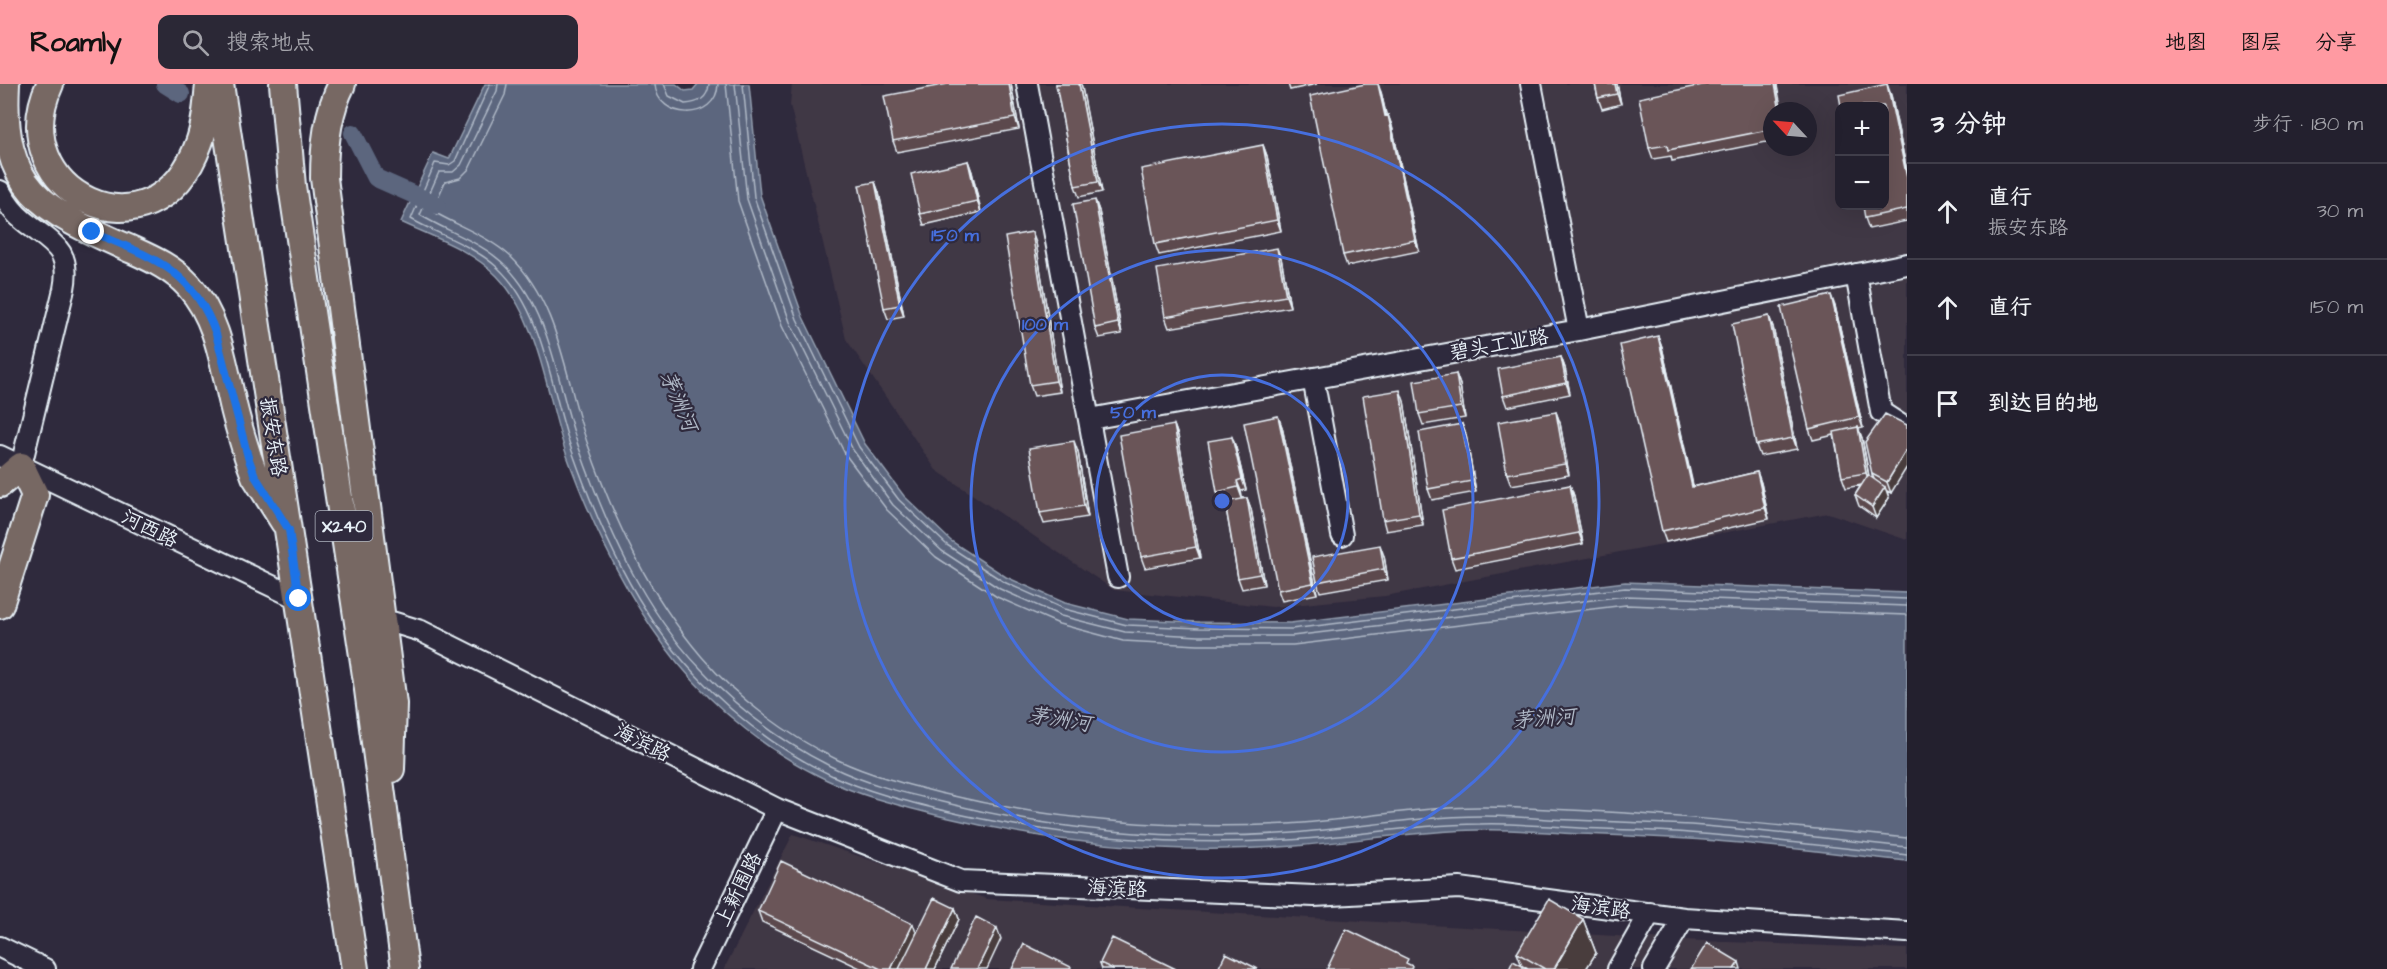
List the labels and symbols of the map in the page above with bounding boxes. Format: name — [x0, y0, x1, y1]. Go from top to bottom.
north arrow — [1763, 102, 1817, 156]
route end — [78, 218, 104, 244]
text: 150 m — [931, 223, 980, 248]
text: 100 m — [1022, 312, 1069, 337]
street label: 碧头工业路 — [1448, 322, 1552, 367]
water label: 茅洲河 — [653, 367, 705, 439]
street label: 振安东路 — [253, 395, 293, 480]
text: 50 m — [1110, 400, 1157, 425]
centre of rings — [1212, 491, 1232, 511]
street label: 河西路 — [116, 503, 184, 555]
road number: X240 — [316, 511, 372, 541]
route start — [285, 585, 311, 611]
water label: 茅洲河 — [1027, 700, 1096, 739]
water label: 茅洲河 — [1512, 702, 1579, 735]
street label: 海滨路 — [609, 717, 677, 769]
street label: 上新围路 — [709, 846, 769, 932]
street label: 海滨路 — [1086, 874, 1148, 904]
street label: 海滨路 — [1569, 890, 1634, 926]

